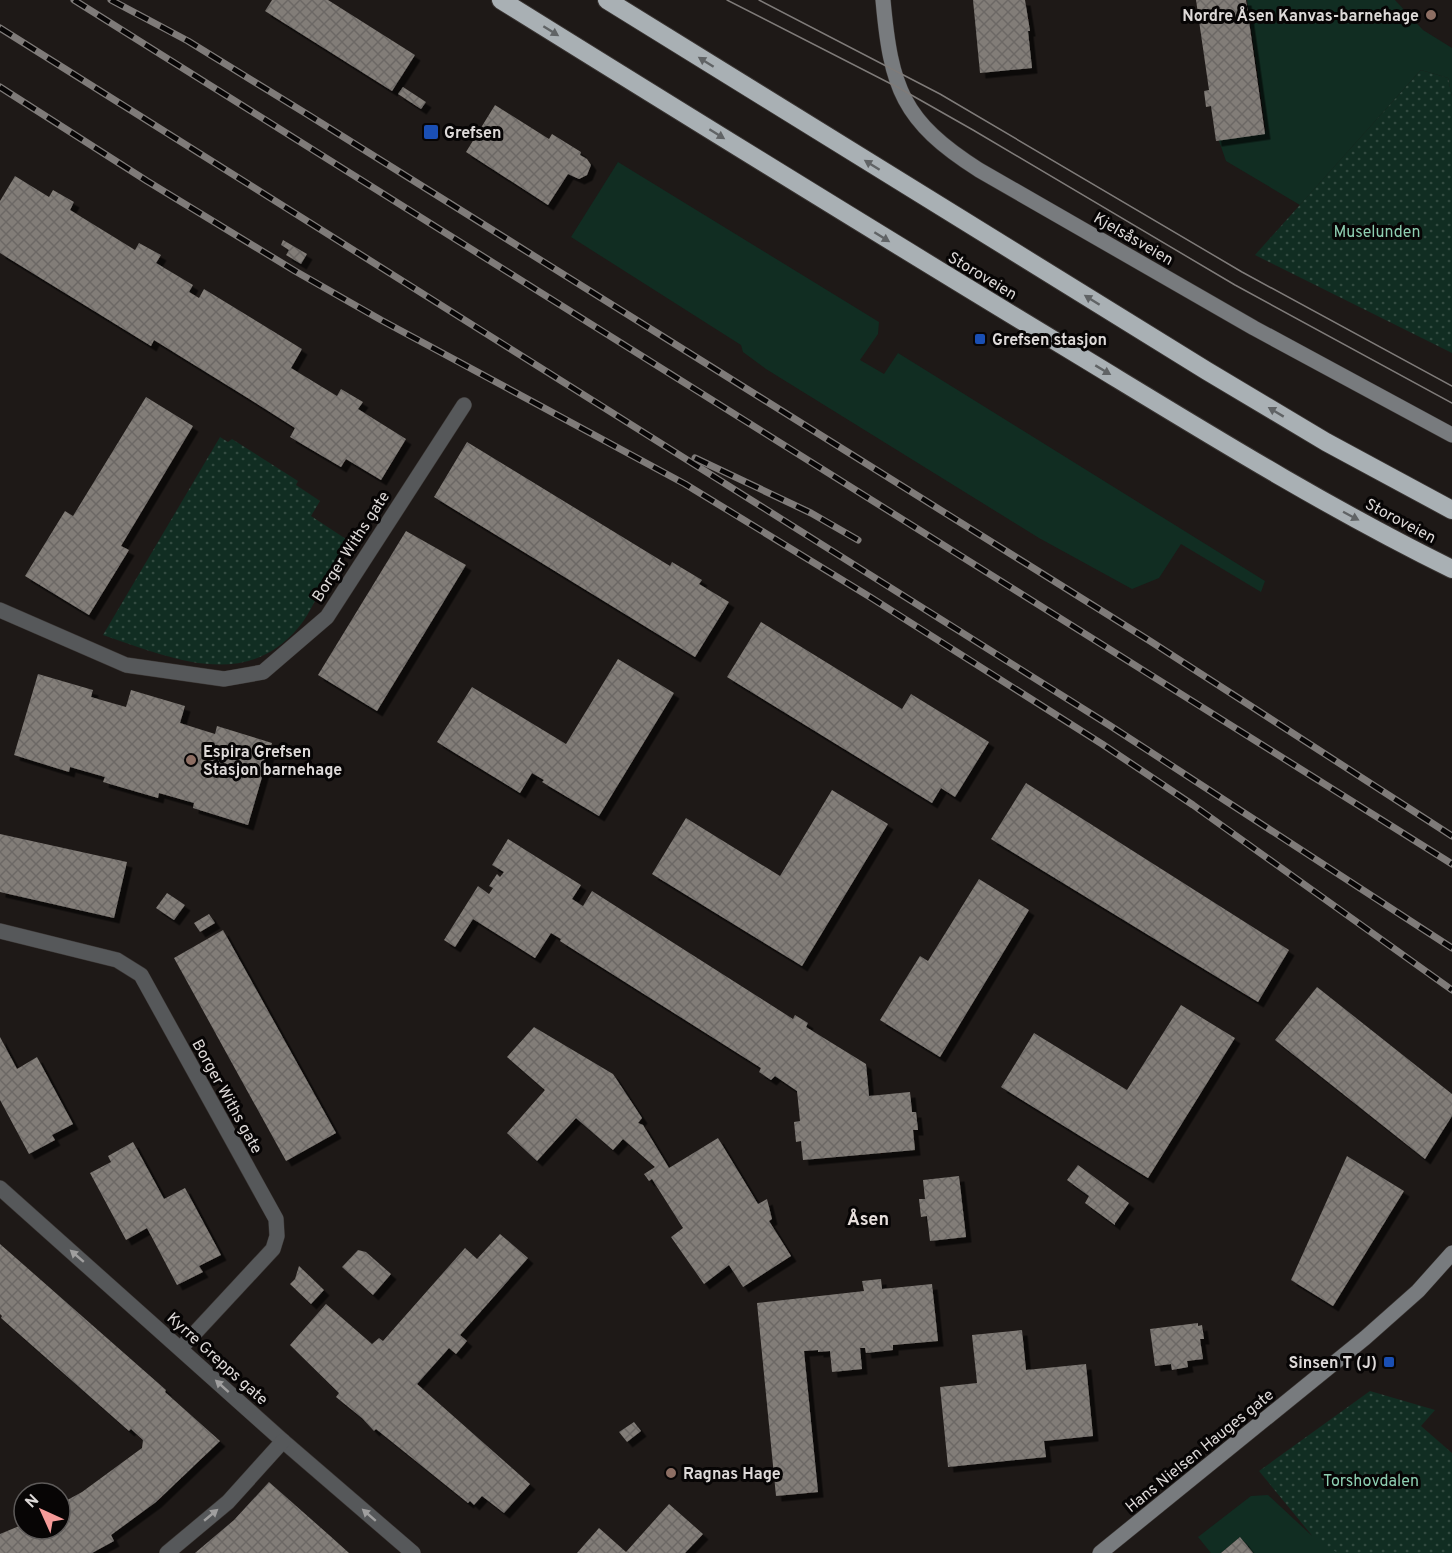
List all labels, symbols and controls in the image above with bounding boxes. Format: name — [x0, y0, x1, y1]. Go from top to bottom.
place label: Nordre Åsen Kanvas-barnehage — [1182, 5, 1419, 27]
marker: Nordre Åsen Kanvas-barnehage — [1424, 8, 1438, 22]
one-way arrow — [543, 25, 559, 36]
one-way arrow — [698, 57, 714, 68]
marker: Grefsen — [422, 123, 440, 141]
place label: Grefsen — [444, 124, 501, 144]
one-way arrow — [709, 128, 725, 139]
one-way arrow — [864, 160, 880, 171]
street label: Kjelsåsveien — [1089, 209, 1177, 271]
park label: Muselunden — [1333, 223, 1421, 243]
one-way arrow — [874, 231, 891, 242]
street label: Storoveien — [944, 248, 1020, 305]
one-way arrow — [1084, 295, 1100, 306]
place label: Grefsen stasjon — [992, 331, 1107, 351]
marker: Grefsen stasjon — [973, 332, 987, 346]
one-way arrow — [1095, 365, 1111, 376]
one-way arrow — [1268, 407, 1284, 418]
street label: Borger Withs gate — [308, 488, 395, 606]
street label: Storoveien — [1361, 495, 1439, 549]
one-way arrow — [1343, 511, 1360, 521]
place label: Espira Grefsen Stasjon barnehage — [203, 743, 342, 781]
marker: Espira Grefsen Stasjon barnehage — [184, 753, 198, 767]
street label: Borger Withs gate — [186, 1036, 266, 1158]
district label: Åsen — [847, 1208, 889, 1232]
one-way arrow — [70, 1250, 85, 1263]
street label: Kyrre Grepps gate — [162, 1309, 271, 1410]
place label: Sinsen T (J) — [1288, 1354, 1377, 1374]
marker: Sinsen T (J) — [1382, 1355, 1396, 1369]
one-way arrow — [215, 1379, 230, 1393]
street label: Hans Nielsen Hauges gate — [1122, 1386, 1279, 1518]
place label: Ragnas Hage — [683, 1465, 781, 1485]
marker: Ragnas Hage — [664, 1466, 678, 1480]
park label: Torshovdalen — [1323, 1472, 1419, 1492]
north arrow — [12, 1481, 72, 1541]
text: N — [22, 1491, 44, 1513]
one-way arrow — [203, 1509, 219, 1522]
one-way arrow — [362, 1509, 377, 1522]

